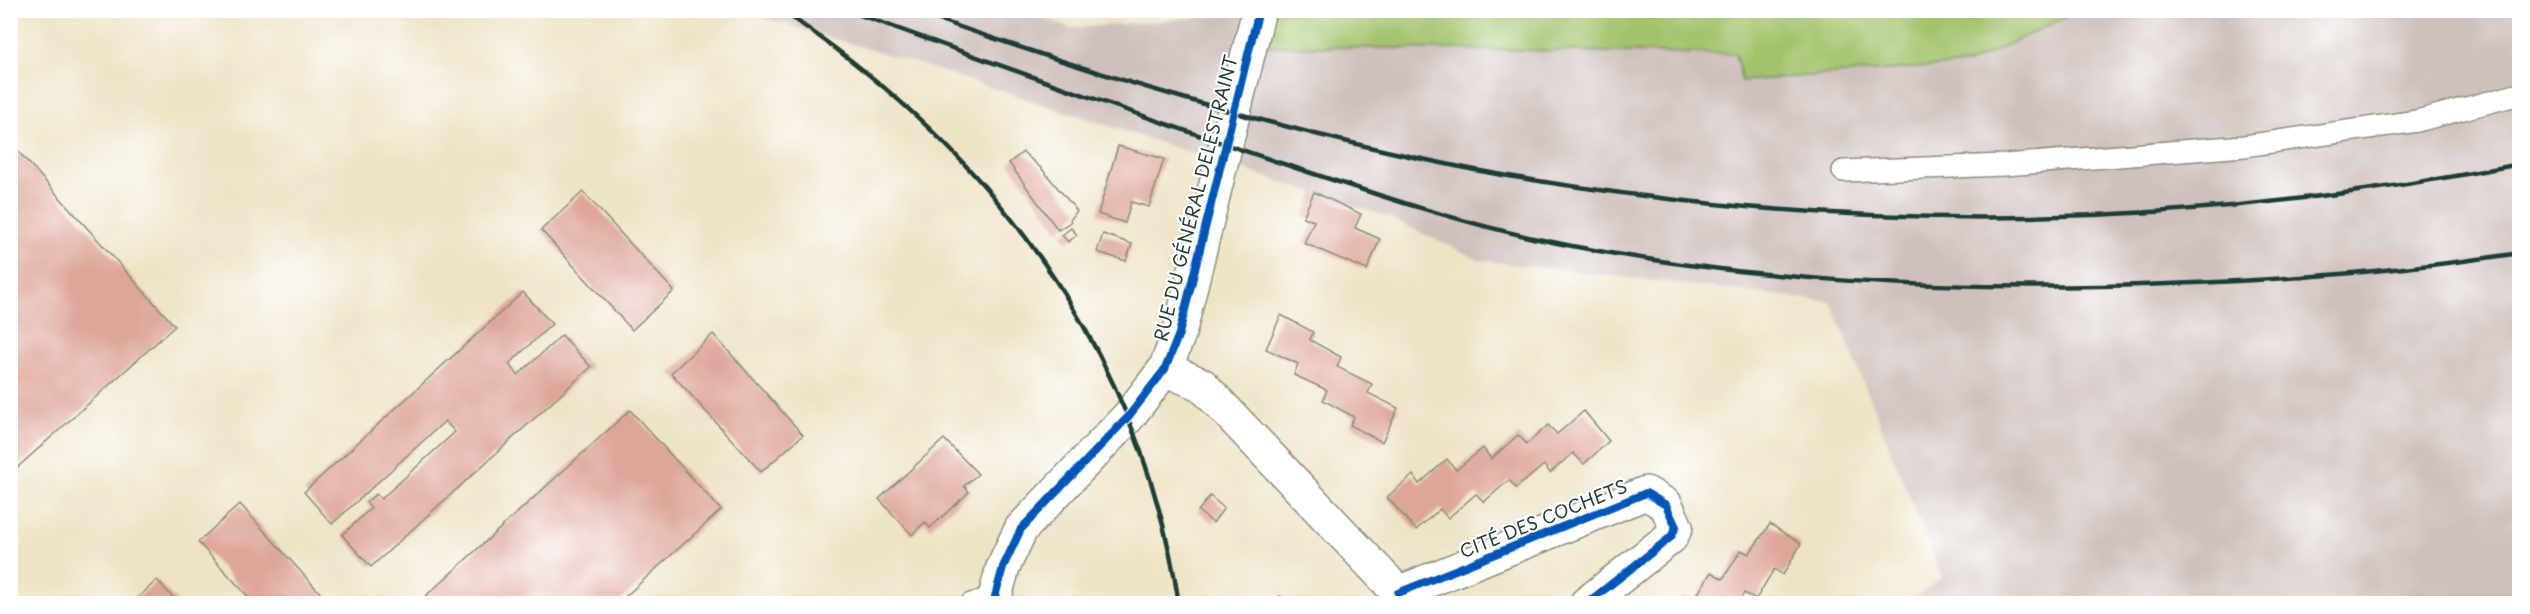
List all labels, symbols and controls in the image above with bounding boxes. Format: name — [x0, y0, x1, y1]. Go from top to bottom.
street label: RUE DU GÉNÉRAL DELESTRAINT — [1146, 51, 1244, 344]
street label: CITÉ DES COCHETS — [1455, 472, 1631, 564]

